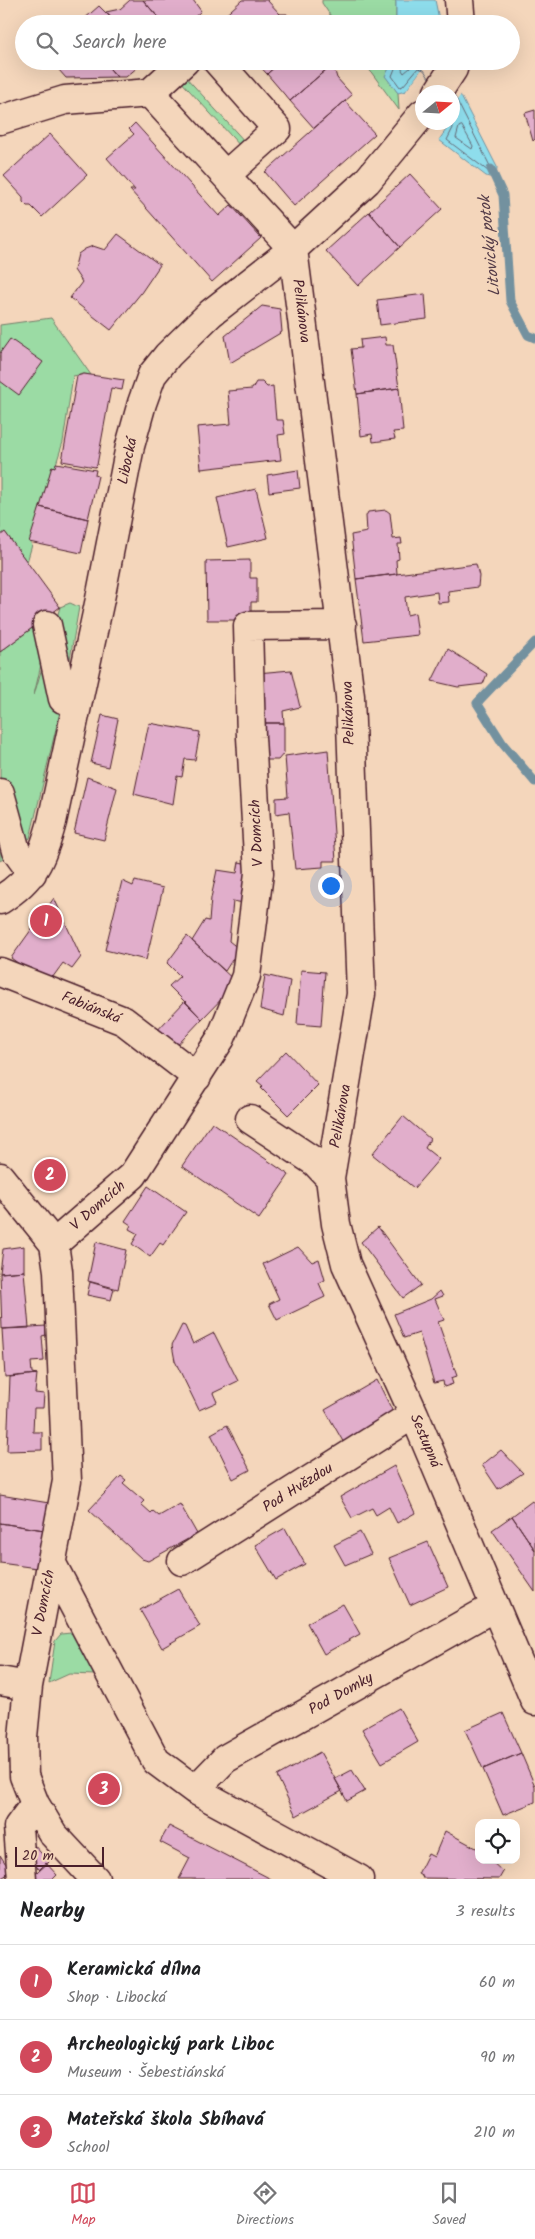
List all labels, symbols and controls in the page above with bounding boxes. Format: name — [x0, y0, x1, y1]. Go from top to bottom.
search box — [15, 15, 520, 70]
text: Search here — [73, 28, 167, 58]
icon: search — [33, 29, 61, 57]
north arrow — [415, 85, 460, 130]
water label: Litovický potok — [472, 192, 508, 297]
street label: Pelikánova — [285, 278, 317, 344]
street label: Libocká — [111, 434, 145, 487]
street label: Pelikánova — [336, 680, 362, 746]
street label: V Domcích — [243, 799, 271, 867]
your location — [318, 873, 344, 899]
pin: 1 — [30, 902, 62, 940]
street label: Fabiánská — [58, 985, 126, 1031]
street label: Pelikánova — [324, 1082, 358, 1150]
pin: 2 — [34, 1156, 66, 1194]
street label: V Domcích — [65, 1175, 131, 1237]
street label: Sestupná — [403, 1410, 448, 1473]
street label: Pod Hvězdou — [258, 1457, 338, 1519]
street label: V Domcích — [26, 1568, 62, 1638]
street label: Pod Domky — [304, 1666, 379, 1722]
pin: 3 — [88, 1770, 120, 1808]
map controls — [475, 1819, 520, 1864]
button: locate — [475, 1819, 520, 1864]
scale bar — [15, 1844, 104, 1867]
text: 20 m — [22, 1845, 54, 1867]
text: Nearby — [20, 1895, 85, 1928]
text: 3 results — [456, 1899, 515, 1924]
text: Keramická dílna — [67, 1955, 201, 1985]
text: 1 — [34, 1970, 38, 1995]
text: 60 m — [479, 1970, 515, 1995]
text: Shop · Libocká — [67, 1985, 166, 2010]
text: Archeologický park Liboc — [67, 2030, 275, 2060]
text: 2 — [31, 2045, 41, 2070]
text: 90 m — [480, 2045, 515, 2070]
text: Museum · Šebestiánská — [67, 2060, 224, 2085]
text: Mateřská škola Sbíhavá — [67, 2105, 264, 2135]
text: 3 — [32, 2120, 40, 2145]
text: 210 m — [474, 2120, 515, 2145]
text: School — [67, 2135, 110, 2160]
tab: Map — [69, 2179, 97, 2231]
tab: Directions — [236, 2179, 294, 2231]
tab: Saved — [432, 2179, 466, 2231]

